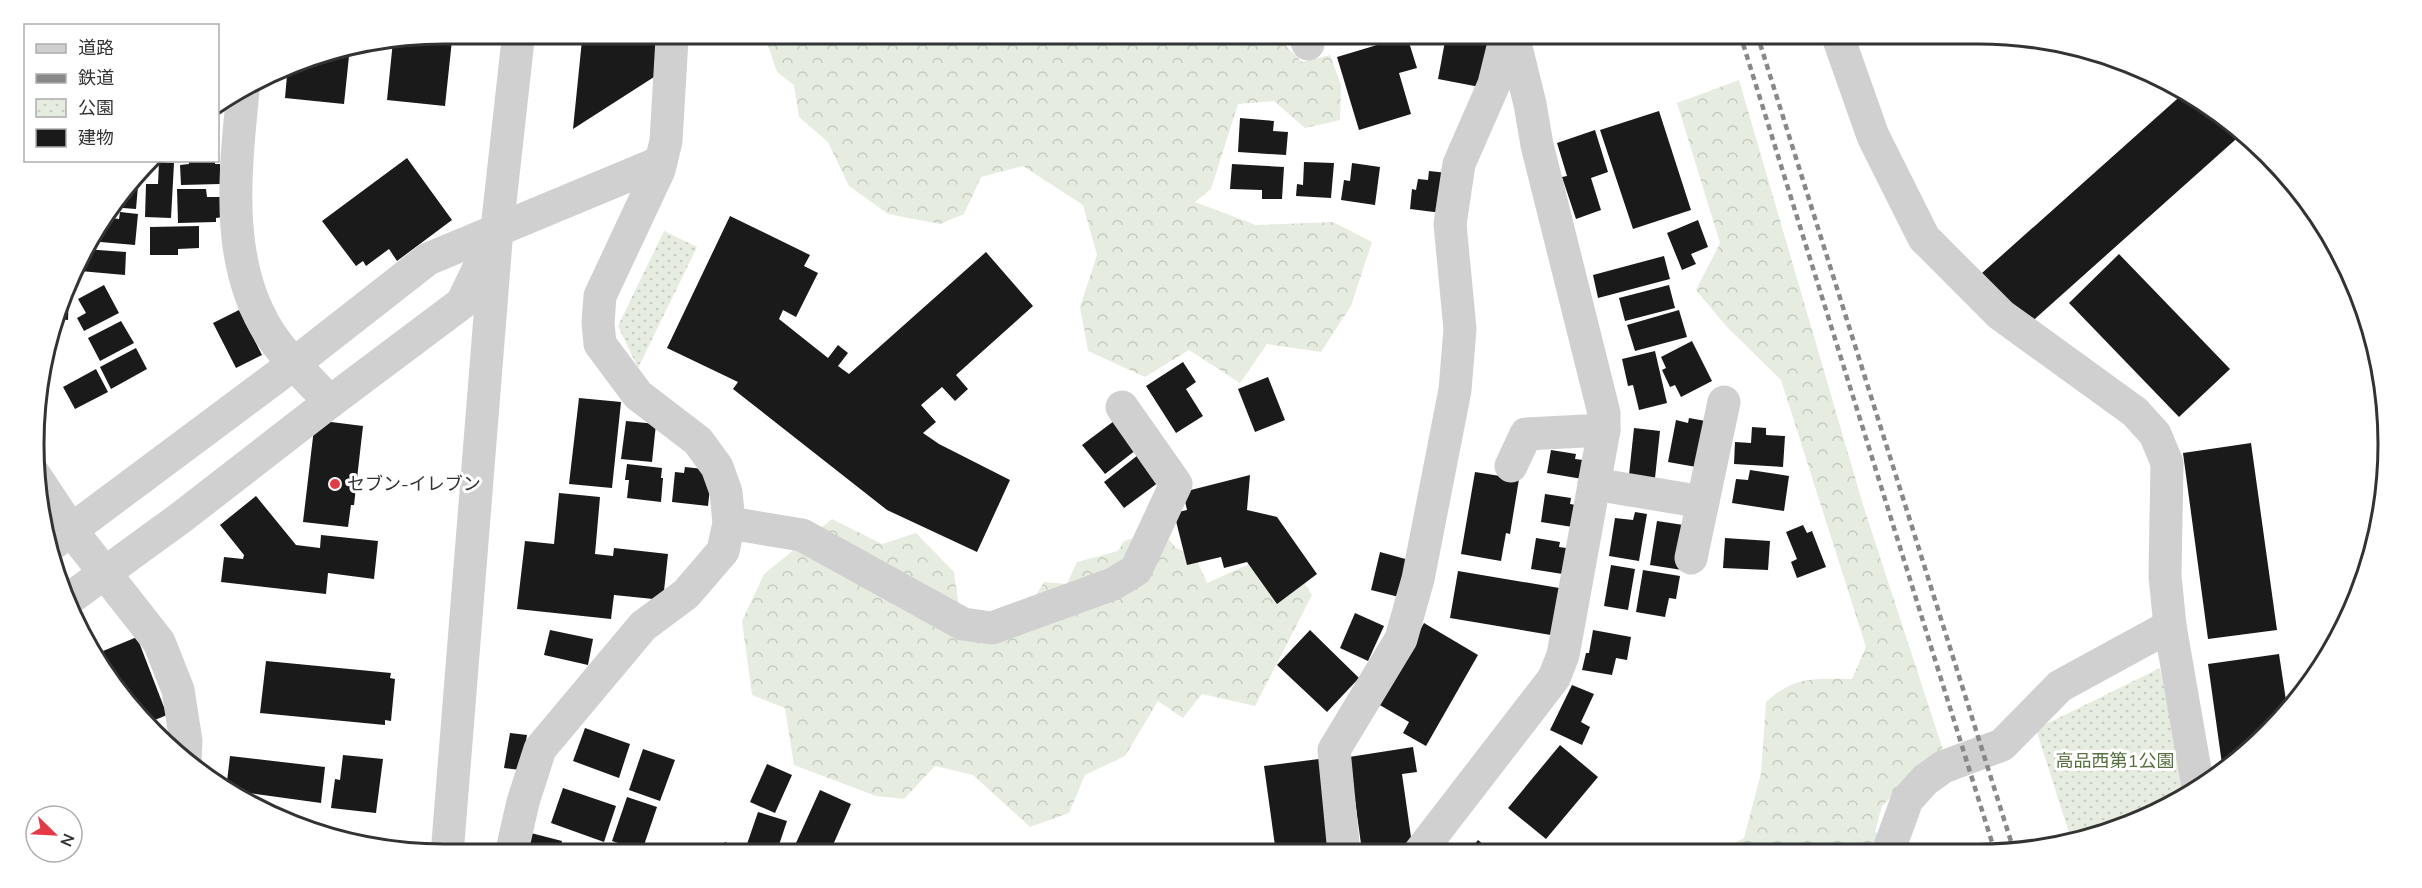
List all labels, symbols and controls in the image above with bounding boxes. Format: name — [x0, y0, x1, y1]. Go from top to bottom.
legend — [24, 24, 219, 162]
text: 道路 — [78, 36, 114, 59]
text: 鉄道 — [78, 66, 114, 89]
text: 公園 — [78, 96, 114, 119]
text: 建物 — [78, 126, 114, 149]
place label: セブン-イレブン — [347, 472, 481, 495]
marker: セブン-イレブン — [328, 477, 342, 491]
park label: 高品西第1公園 — [2056, 749, 2174, 772]
north arrow — [24, 804, 84, 864]
text: N — [56, 831, 79, 850]

